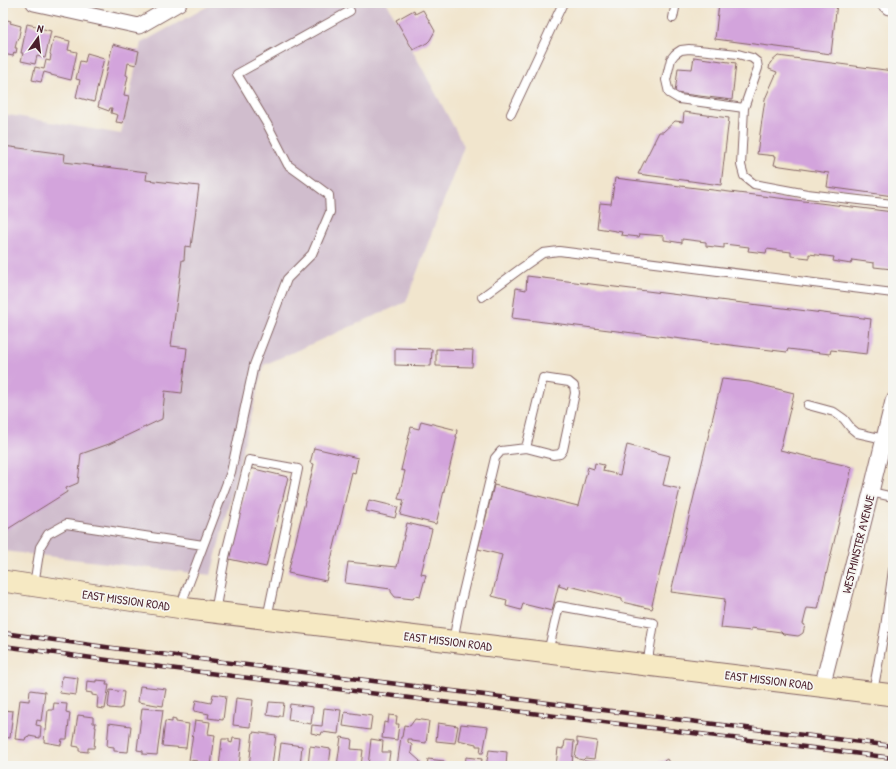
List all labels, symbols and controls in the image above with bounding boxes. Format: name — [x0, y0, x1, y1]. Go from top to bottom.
north arrow — [18, 18, 58, 58]
text: N — [36, 21, 45, 36]
street label: WESTMINSTER AVENUE — [838, 492, 879, 595]
street label: EAST MISSION ROAD — [81, 585, 171, 615]
street label: EAST MISSION ROAD — [403, 627, 493, 655]
street label: EAST MISSION ROAD — [724, 666, 814, 694]

